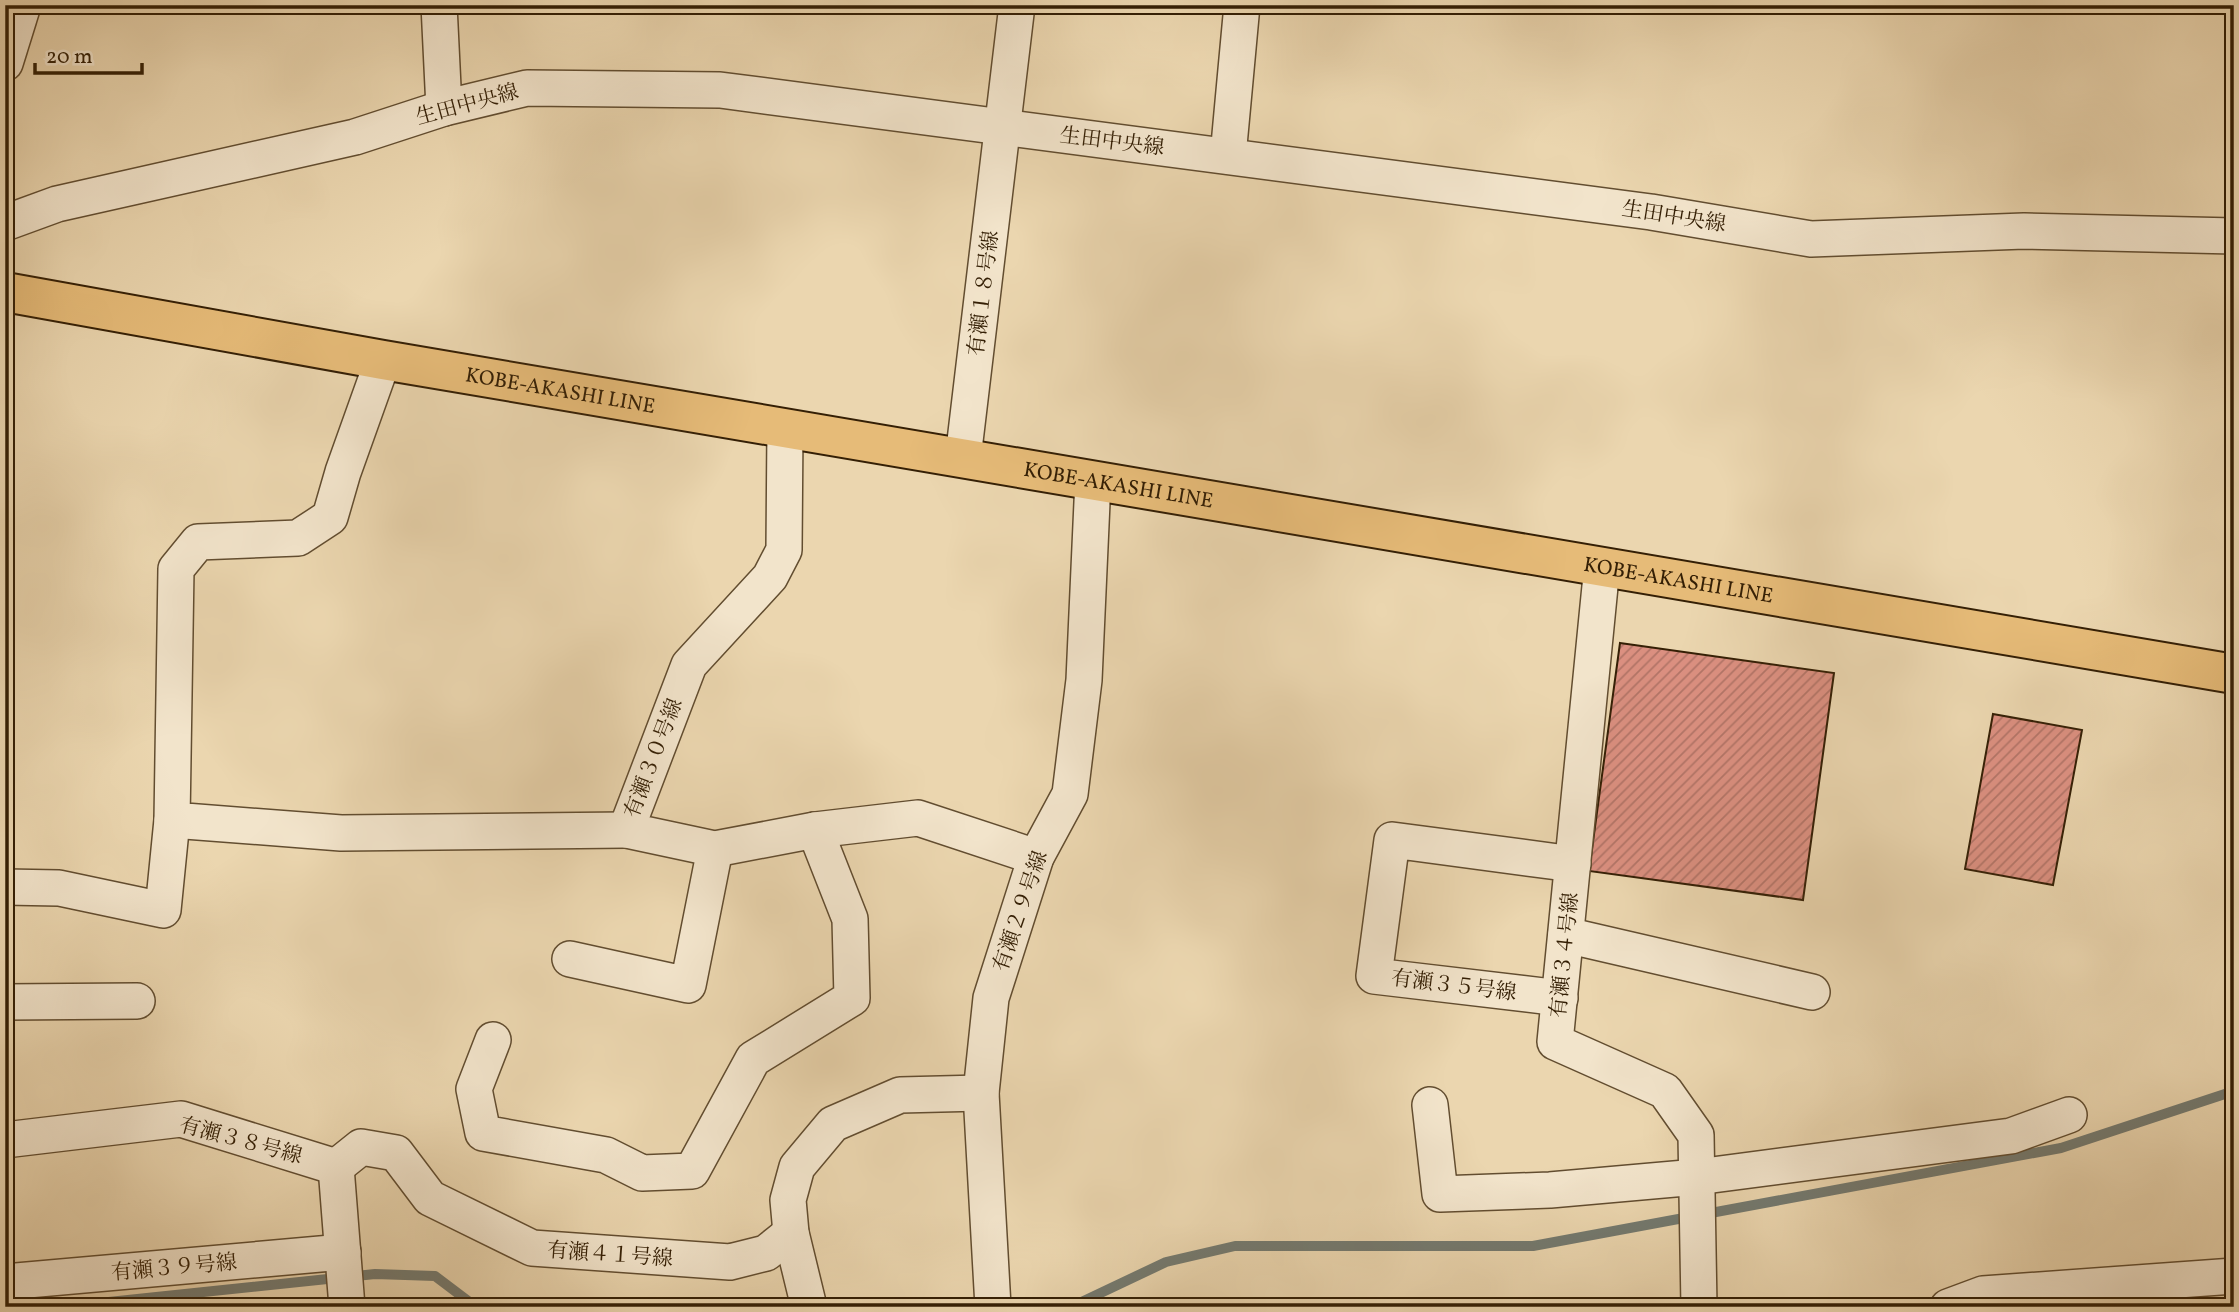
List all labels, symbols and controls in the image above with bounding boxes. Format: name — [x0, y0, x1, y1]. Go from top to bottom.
scale bar — [35, 32, 142, 76]
text: 20 m — [46, 43, 92, 72]
street label: 生田中央線 — [413, 78, 522, 133]
street label: 生田中央線 — [1058, 122, 1166, 163]
street label: 生田中央線 — [1620, 195, 1728, 240]
street label: 有瀬１８号線 — [962, 229, 1007, 357]
street label: KOBE-AKASHI LINE — [463, 361, 657, 422]
street label: KOBE-AKASHI LINE — [1021, 456, 1215, 517]
street label: KOBE-AKASHI LINE — [1581, 551, 1775, 612]
street label: 有瀬３０号線 — [618, 695, 691, 823]
street label: 有瀬２９号線 — [987, 847, 1056, 976]
street label: 有瀬３４号線 — [1544, 891, 1586, 1019]
street label: 有瀬３５号線 — [1390, 964, 1518, 1009]
street label: 有瀬３８号線 — [176, 1111, 305, 1172]
street label: 有瀬４１号線 — [546, 1237, 674, 1274]
street label: 有瀬３９号線 — [110, 1249, 238, 1288]

